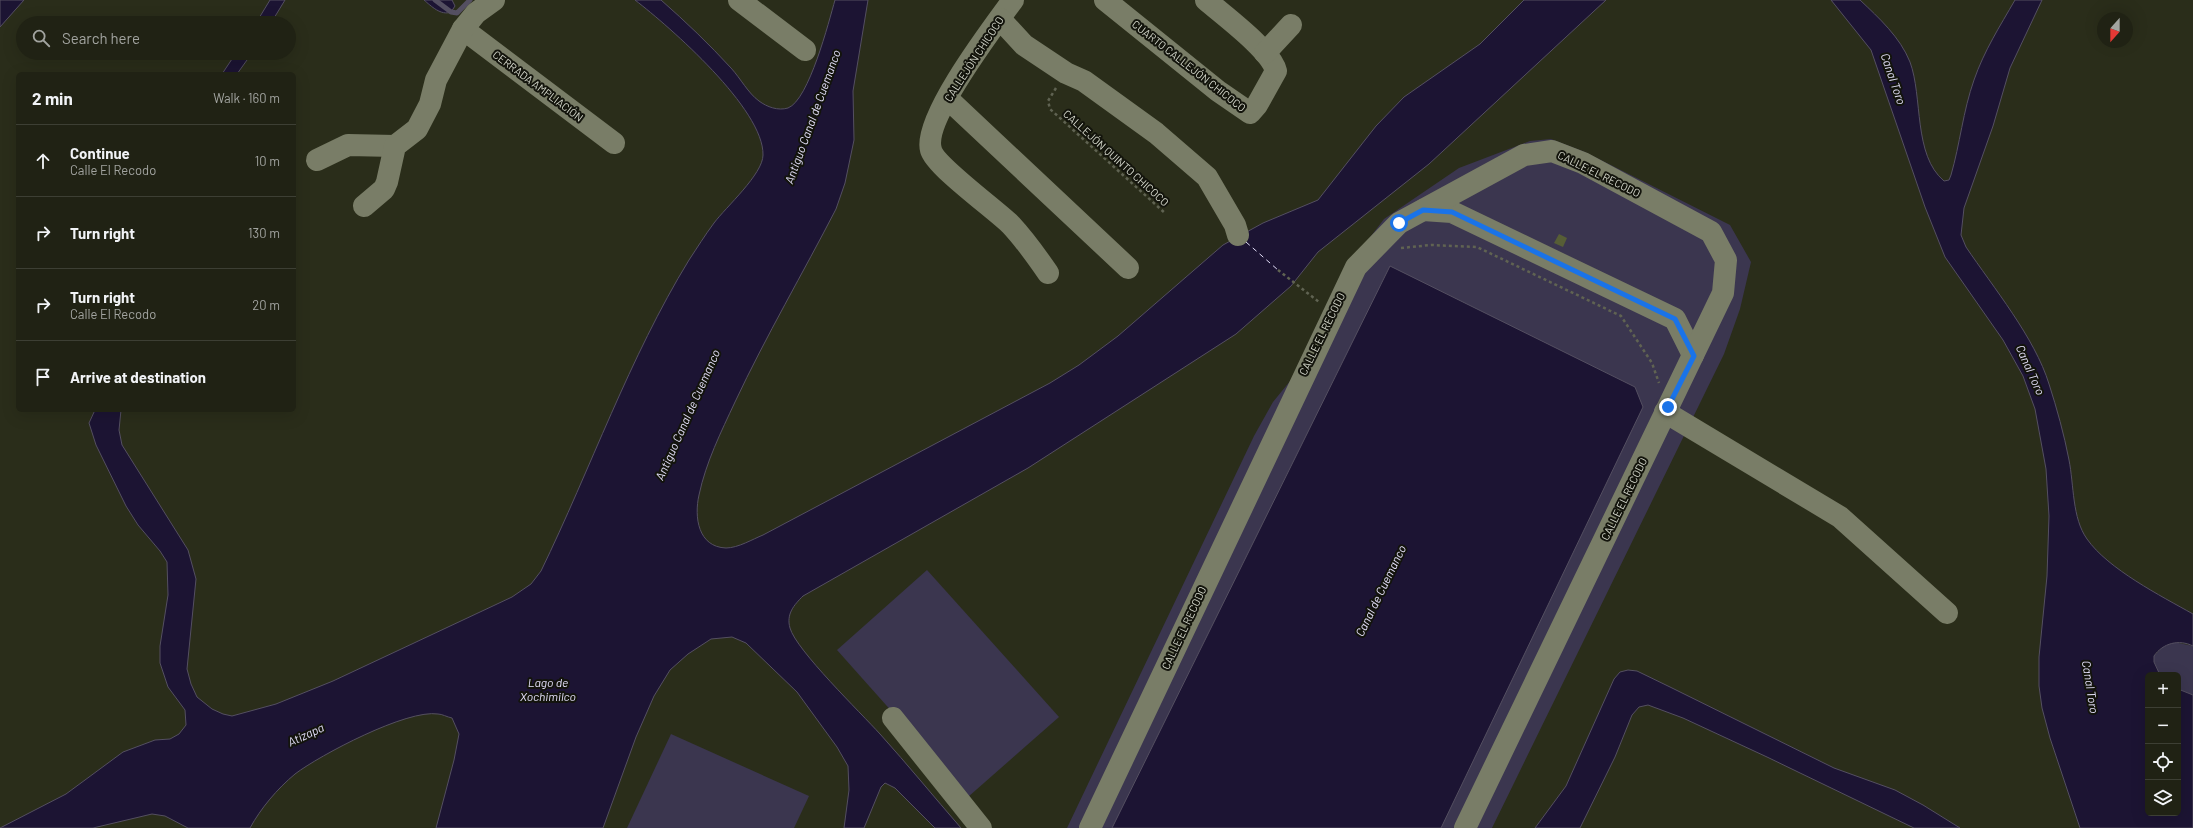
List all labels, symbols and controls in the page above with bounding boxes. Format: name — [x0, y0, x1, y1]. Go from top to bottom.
north arrow — [2097, 12, 2133, 48]
street label: CALLEJÓN CHICOCO — [941, 14, 1006, 104]
search box — [16, 16, 296, 60]
street label: CUARTO CALLEJÓN CHICOCO — [1130, 17, 1249, 114]
icon: search — [30, 27, 52, 49]
text: Search here — [62, 29, 140, 47]
street label: CERRADA AMPLIACIÓN — [491, 47, 586, 124]
water label: Antiguo Canal de Cuemanco — [781, 48, 843, 186]
water label: Canal Toro — [1879, 51, 1909, 106]
text: 2 min — [32, 88, 73, 108]
text: Walk · 160 m — [213, 90, 280, 106]
street label: CALLEJÓN QUINTO CHICOCO — [1061, 107, 1172, 209]
text: Continue — [70, 144, 130, 162]
street label: CALLE EL RECODO — [1556, 148, 1643, 199]
icon: ahead — [32, 150, 54, 172]
text: 10 m — [255, 153, 280, 169]
text: Calle El Recodo — [70, 162, 156, 178]
route start — [1390, 214, 1408, 232]
icon: right — [32, 222, 54, 244]
text: Turn right — [70, 224, 135, 242]
text: 130 m — [248, 225, 280, 241]
text: Turn right — [70, 288, 135, 306]
street label: CALLE EL RECODO — [1296, 290, 1347, 377]
icon: right — [32, 294, 54, 316]
text: 20 m — [252, 297, 280, 313]
text: Calle El Recodo — [70, 306, 156, 322]
water label: Canal Toro — [2014, 342, 2048, 397]
water label: Antiguo Canal de Cuemanco — [652, 347, 722, 482]
icon: arrive — [32, 366, 54, 388]
text: Arrive at destination — [70, 368, 206, 386]
route end — [1659, 398, 1677, 416]
street label: CALLE EL RECODO — [1598, 455, 1649, 542]
water label: Canal de Cuemanco — [1352, 543, 1408, 638]
street label: CALLE EL RECODO — [1159, 584, 1209, 671]
water label: Canal Toro — [2080, 659, 2102, 714]
map controls — [2145, 672, 2181, 816]
button: + — [2145, 672, 2181, 708]
water label: Lago de Xochimilco — [520, 675, 576, 703]
button: − — [2145, 708, 2181, 744]
water label: Atizapa — [285, 720, 326, 749]
button: locate — [2145, 744, 2181, 780]
button: layers — [2145, 780, 2181, 816]

